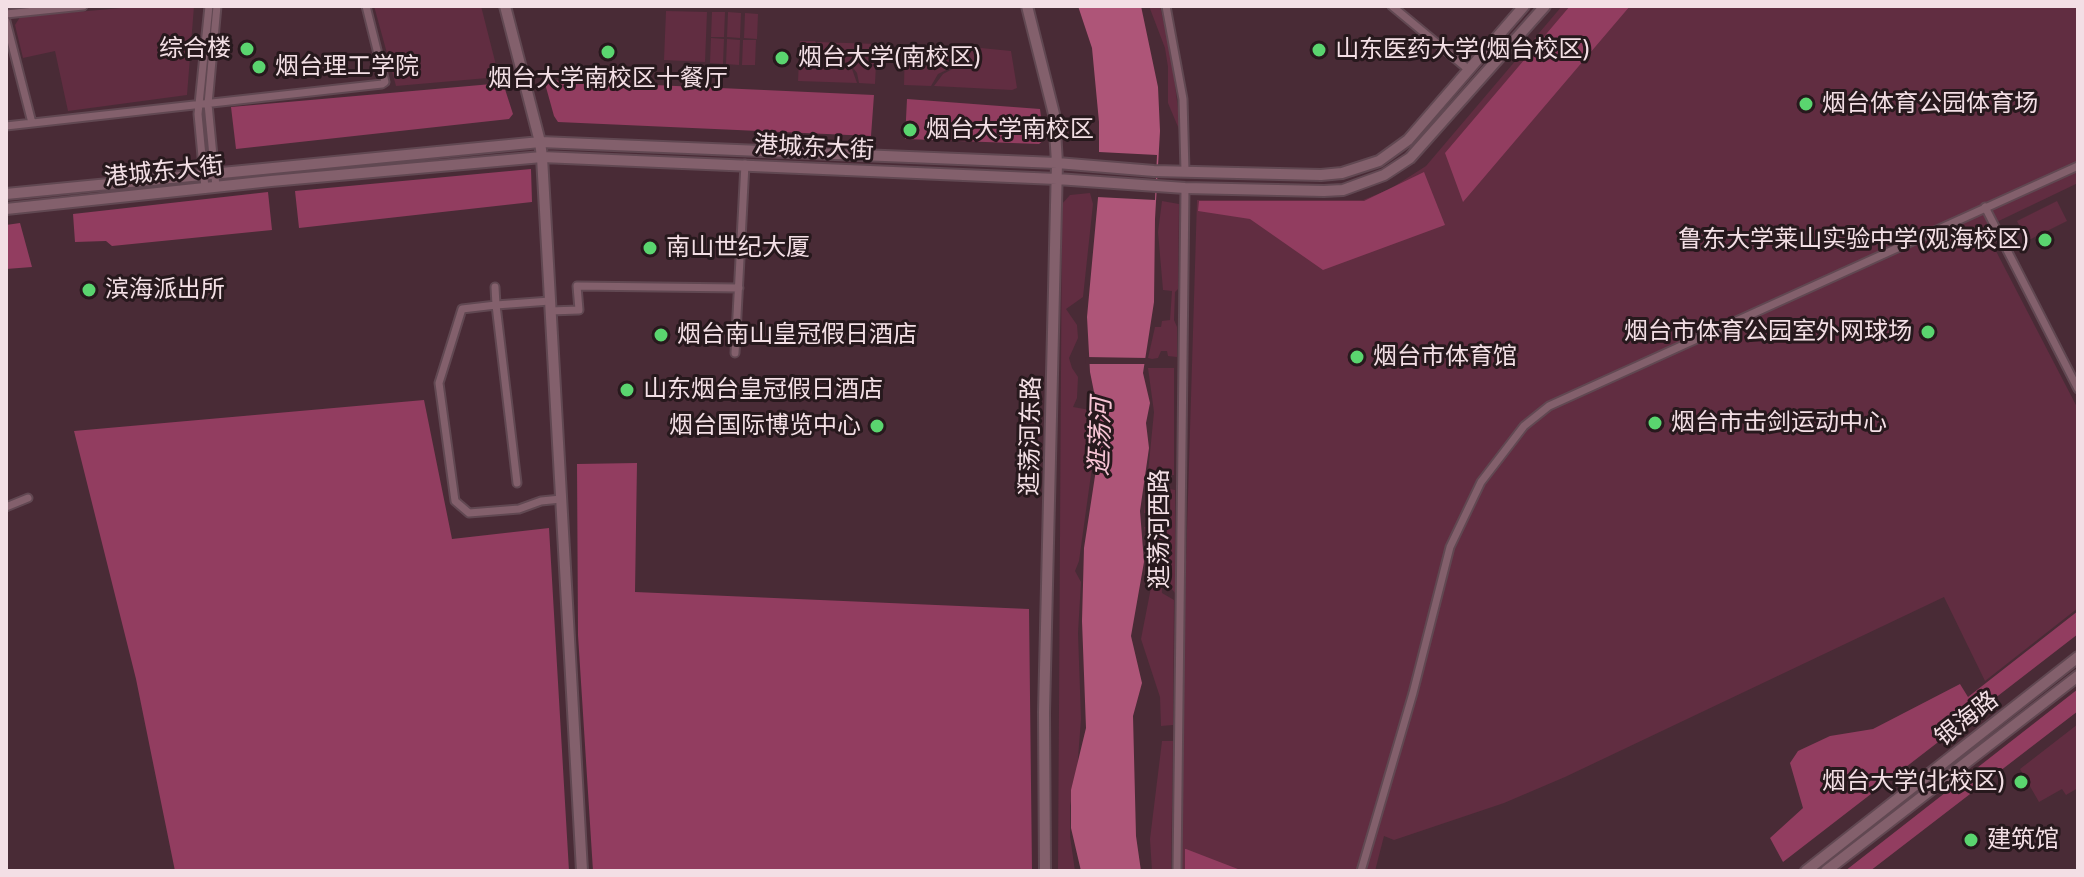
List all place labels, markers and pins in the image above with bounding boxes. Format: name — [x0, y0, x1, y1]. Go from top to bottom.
place label: 综合楼 — [159, 35, 231, 63]
place label: 山东医药大学(烟台校区) — [1335, 36, 1590, 64]
marker: 综合楼 — [238, 40, 256, 58]
marker: 山东医药大学(烟台校区) — [1310, 41, 1328, 59]
marker: 烟台大学南校区十餐厅 — [599, 43, 617, 61]
place label: 烟台大学(南校区) — [798, 44, 981, 72]
marker: 烟台大学(南校区) — [773, 49, 791, 67]
place label: 烟台理工学院 — [275, 53, 419, 81]
marker: 烟台理工学院 — [250, 58, 268, 76]
place label: 烟台大学南校区十餐厅 — [488, 65, 728, 93]
place label: 烟台体育公园体育场 — [1822, 90, 2038, 118]
marker: 烟台体育公园体育场 — [1797, 95, 1815, 113]
place label: 烟台大学南校区 — [926, 116, 1094, 144]
marker: 烟台大学南校区 — [901, 121, 919, 139]
place label: 鲁东大学莱山实验中学(观海校区) — [1678, 226, 2029, 254]
marker: 鲁东大学莱山实验中学(观海校区) — [2036, 231, 2054, 249]
place label: 南山世纪大厦 — [666, 234, 810, 262]
marker: 南山世纪大厦 — [641, 239, 659, 257]
place label: 滨海派出所 — [105, 276, 225, 304]
marker: 滨海派出所 — [80, 281, 98, 299]
place label: 烟台市体育公园室外网球场 — [1624, 318, 1912, 346]
place label: 烟台南山皇冠假日酒店 — [677, 321, 917, 349]
marker: 烟台市体育公园室外网球场 — [1919, 323, 1937, 341]
marker: 烟台南山皇冠假日酒店 — [652, 326, 670, 344]
place label: 烟台市体育馆 — [1373, 343, 1517, 371]
marker: 烟台市体育馆 — [1348, 348, 1366, 366]
place label: 山东烟台皇冠假日酒店 — [643, 376, 883, 404]
marker: 山东烟台皇冠假日酒店 — [618, 381, 636, 399]
place label: 烟台市击剑运动中心 — [1671, 409, 1887, 437]
place label: 烟台国际博览中心 — [669, 412, 861, 440]
marker: 烟台市击剑运动中心 — [1646, 414, 1664, 432]
marker: 烟台国际博览中心 — [868, 417, 886, 435]
place label: 烟台大学(北校区) — [1822, 768, 2005, 796]
marker: 烟台大学(北校区) — [2012, 773, 2030, 791]
place label: 建筑馆 — [1987, 826, 2059, 854]
marker: 建筑馆 — [1962, 831, 1980, 849]

